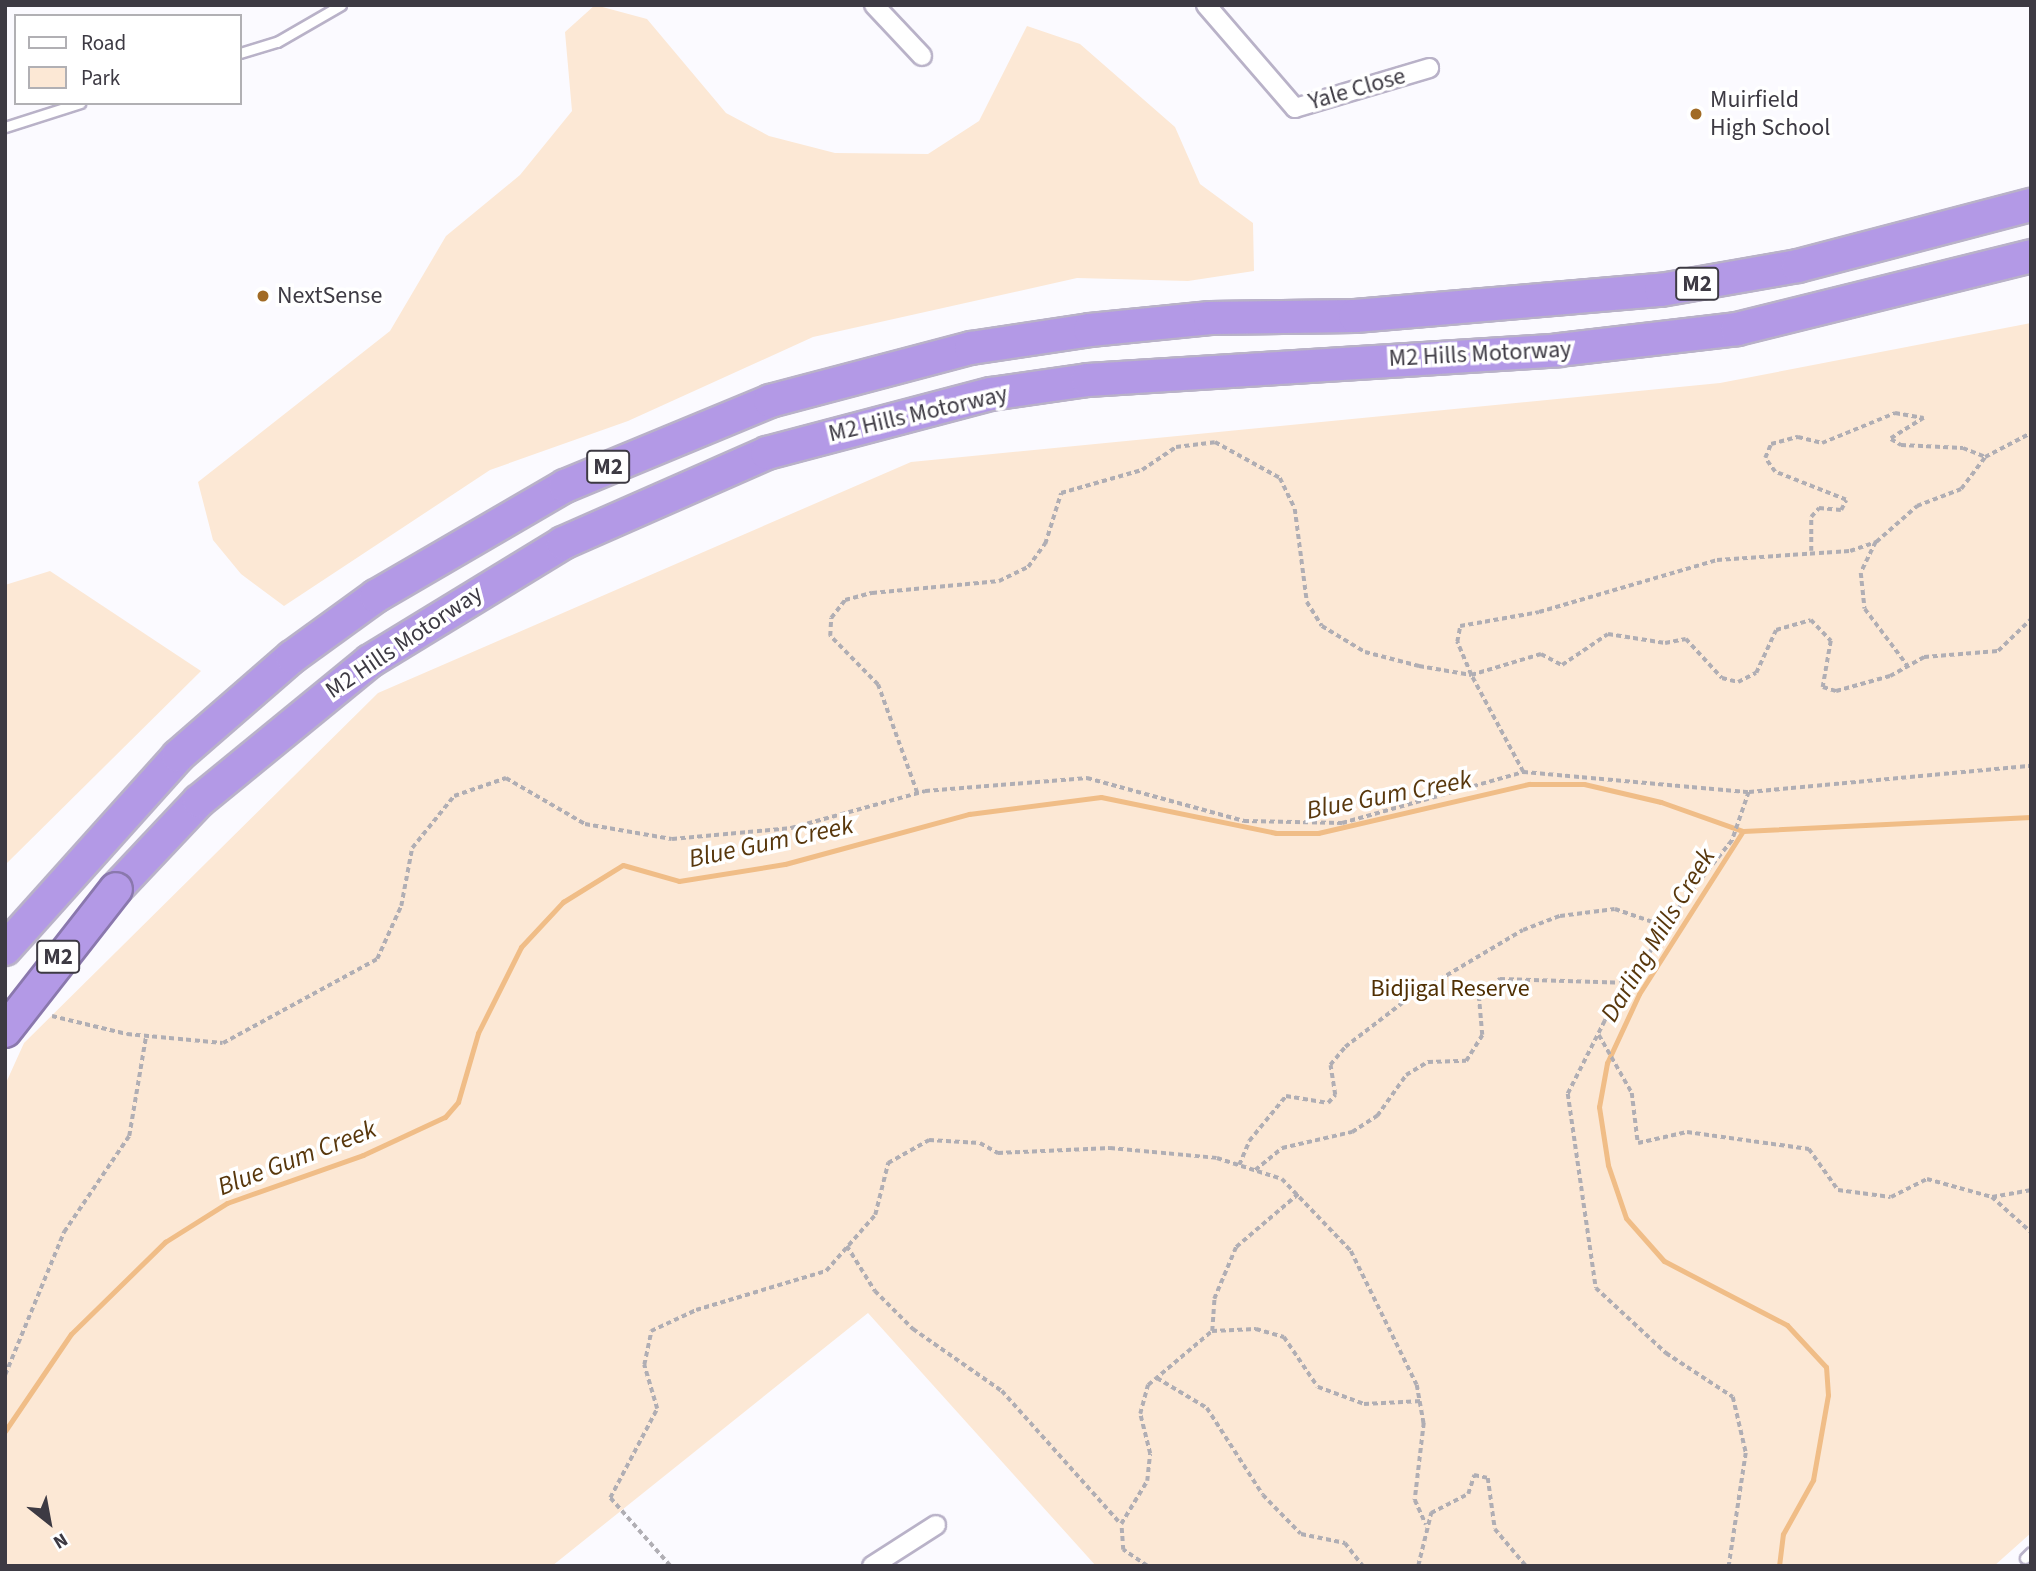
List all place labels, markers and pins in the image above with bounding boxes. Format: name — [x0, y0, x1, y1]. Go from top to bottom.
place label: Muirfield High School — [1710, 86, 1830, 142]
marker: Muirfield High School — [1688, 106, 1704, 122]
place label: NextSense — [277, 282, 382, 310]
marker: NextSense — [255, 288, 271, 304]

